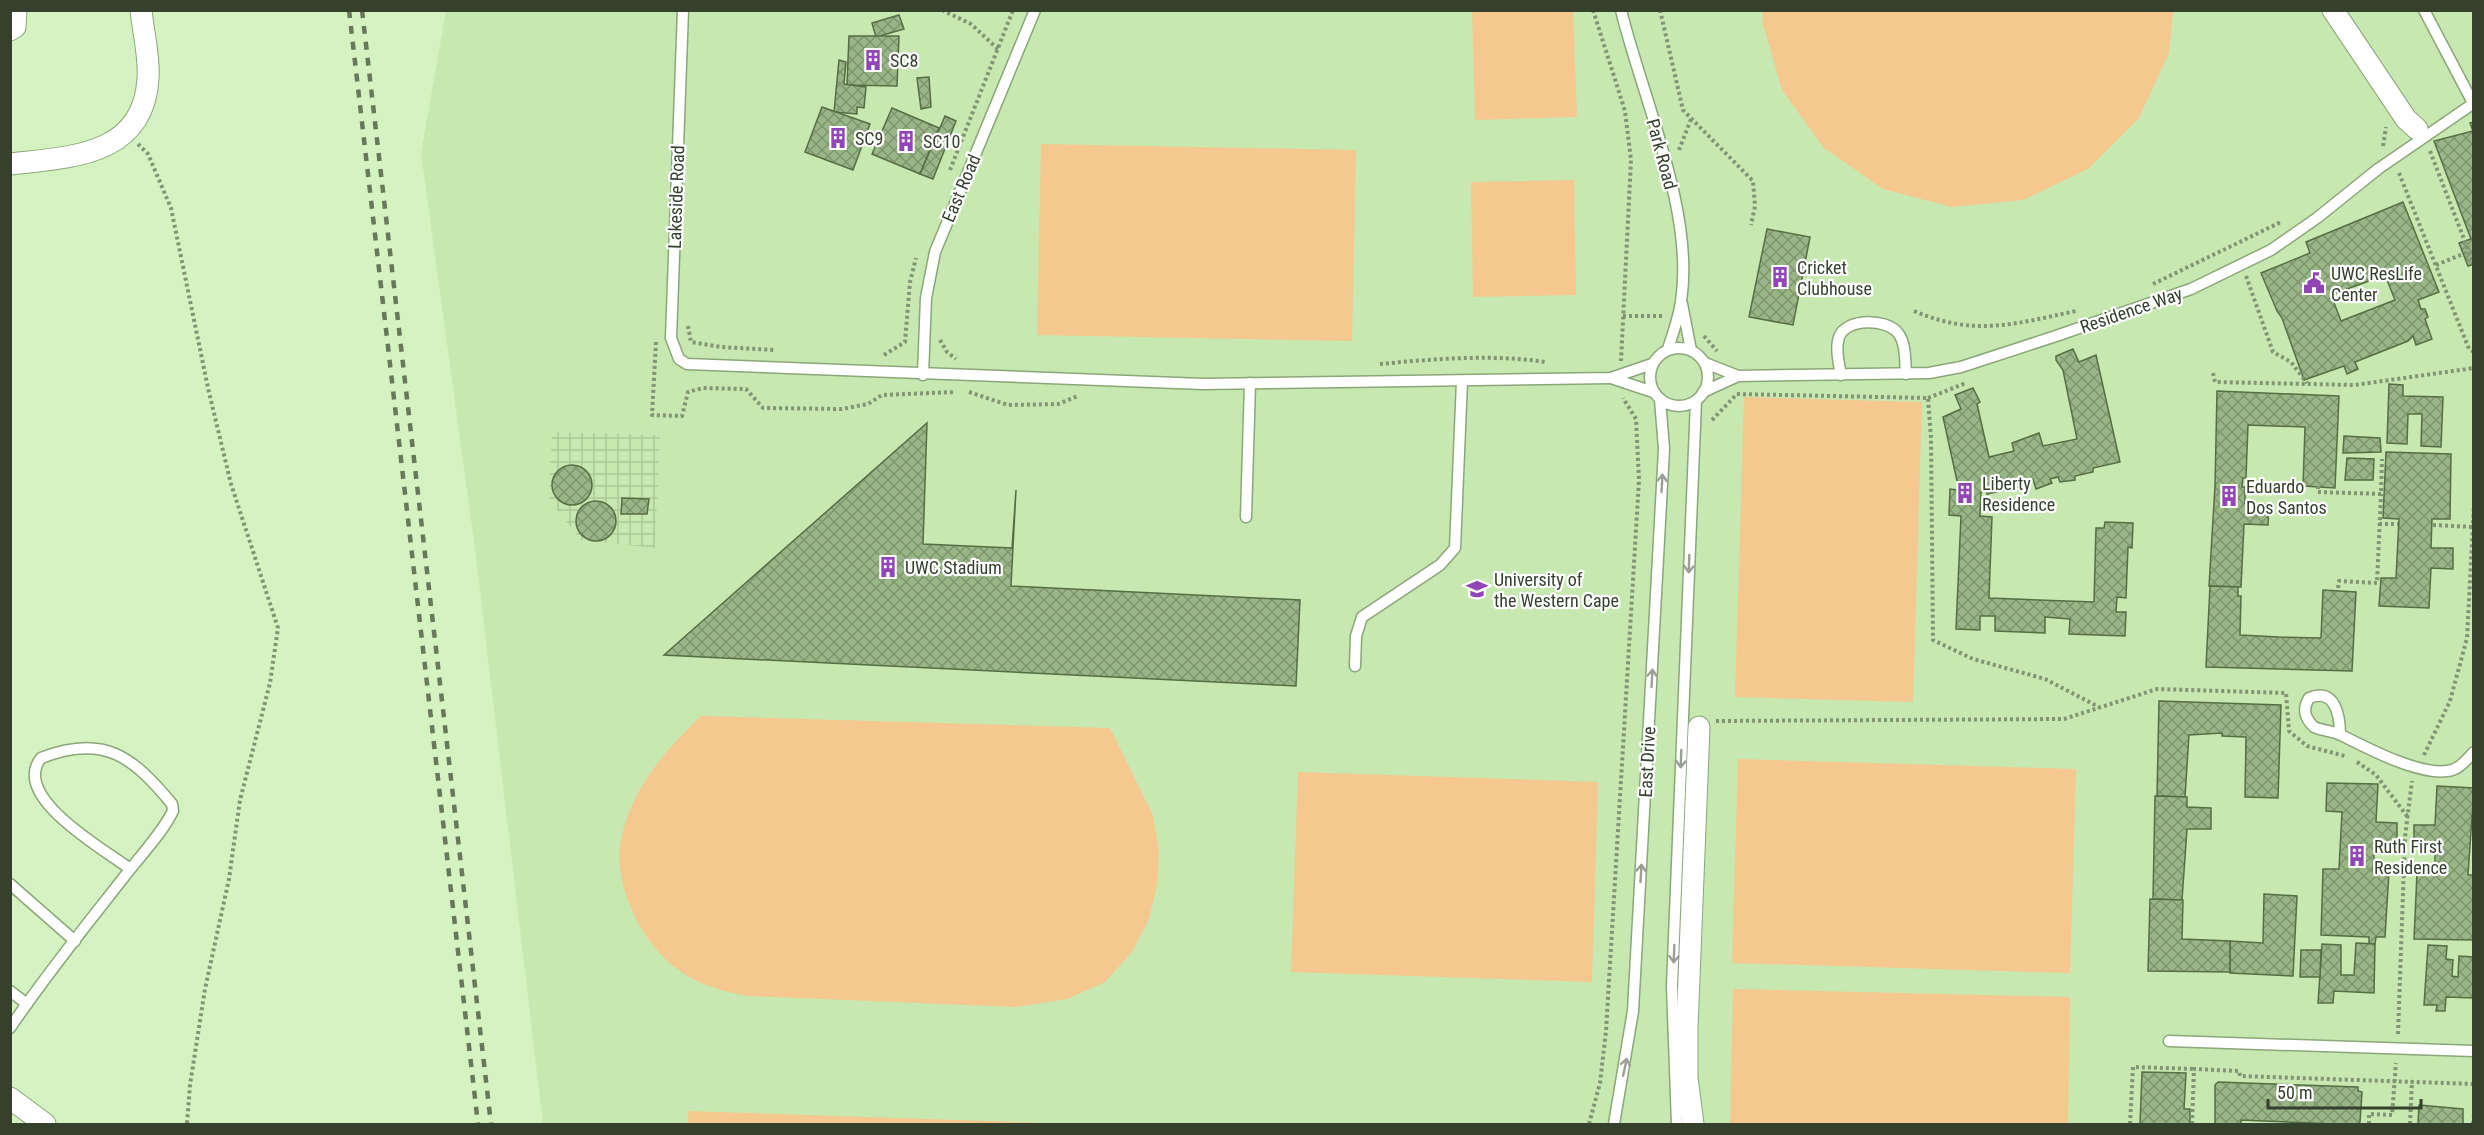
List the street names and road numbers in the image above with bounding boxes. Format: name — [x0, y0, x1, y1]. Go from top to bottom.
street label: Park Road — [1642, 116, 1682, 192]
street label: Lakeside Road — [664, 145, 688, 249]
street label: East Road — [937, 151, 985, 225]
street label: Residence Way — [2077, 283, 2185, 337]
street label: East Drive — [1635, 726, 1659, 798]

